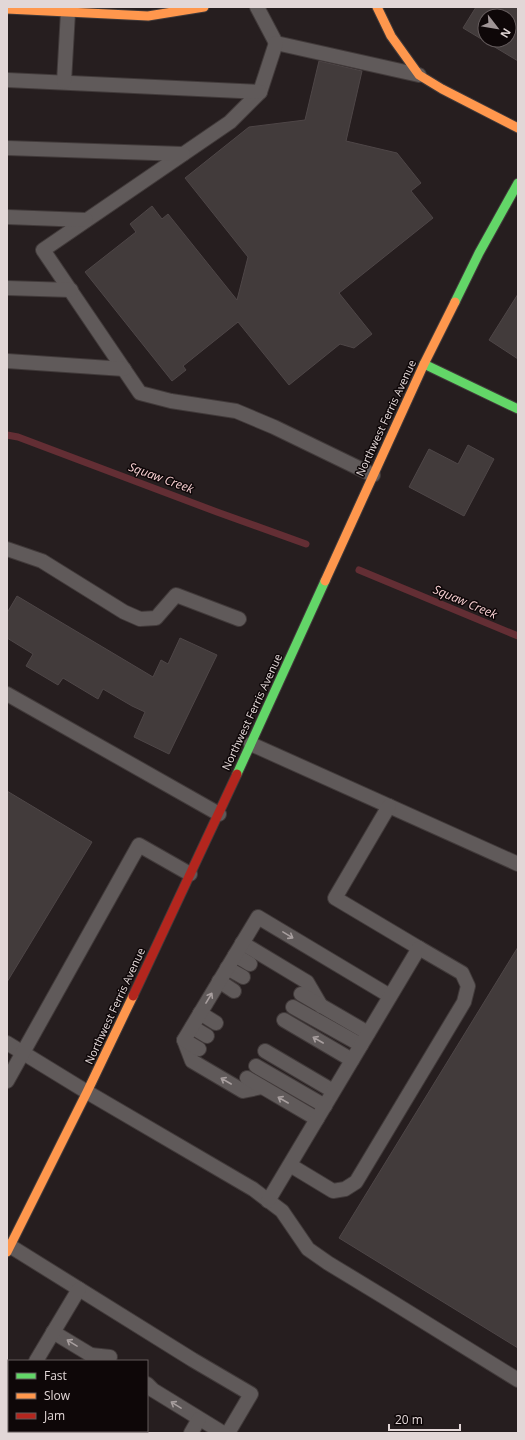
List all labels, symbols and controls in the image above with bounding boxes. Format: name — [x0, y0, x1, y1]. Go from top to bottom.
north arrow — [477, 8, 517, 48]
text: N — [497, 26, 515, 41]
street label: Northwest Ferris Avenue — [352, 357, 419, 478]
water label: Squaw Creek — [126, 458, 197, 498]
water label: Squaw Creek — [431, 580, 501, 623]
street label: Northwest Ferris Avenue — [218, 651, 285, 772]
one-way arrow — [282, 931, 293, 939]
street label: Northwest Ferris Avenue — [81, 945, 148, 1066]
one-way arrow — [205, 993, 213, 1004]
one-way arrow — [313, 1035, 325, 1043]
one-way arrow — [220, 1077, 232, 1085]
one-way arrow — [277, 1095, 289, 1103]
one-way arrow — [66, 1339, 78, 1347]
legend — [8, 1360, 148, 1432]
text: Fast — [44, 1367, 67, 1384]
text: Slow — [44, 1387, 71, 1404]
one-way arrow — [170, 1400, 182, 1408]
scale bar — [389, 1406, 460, 1432]
text: Jam — [43, 1407, 65, 1424]
text: 20 m — [395, 1411, 423, 1428]

